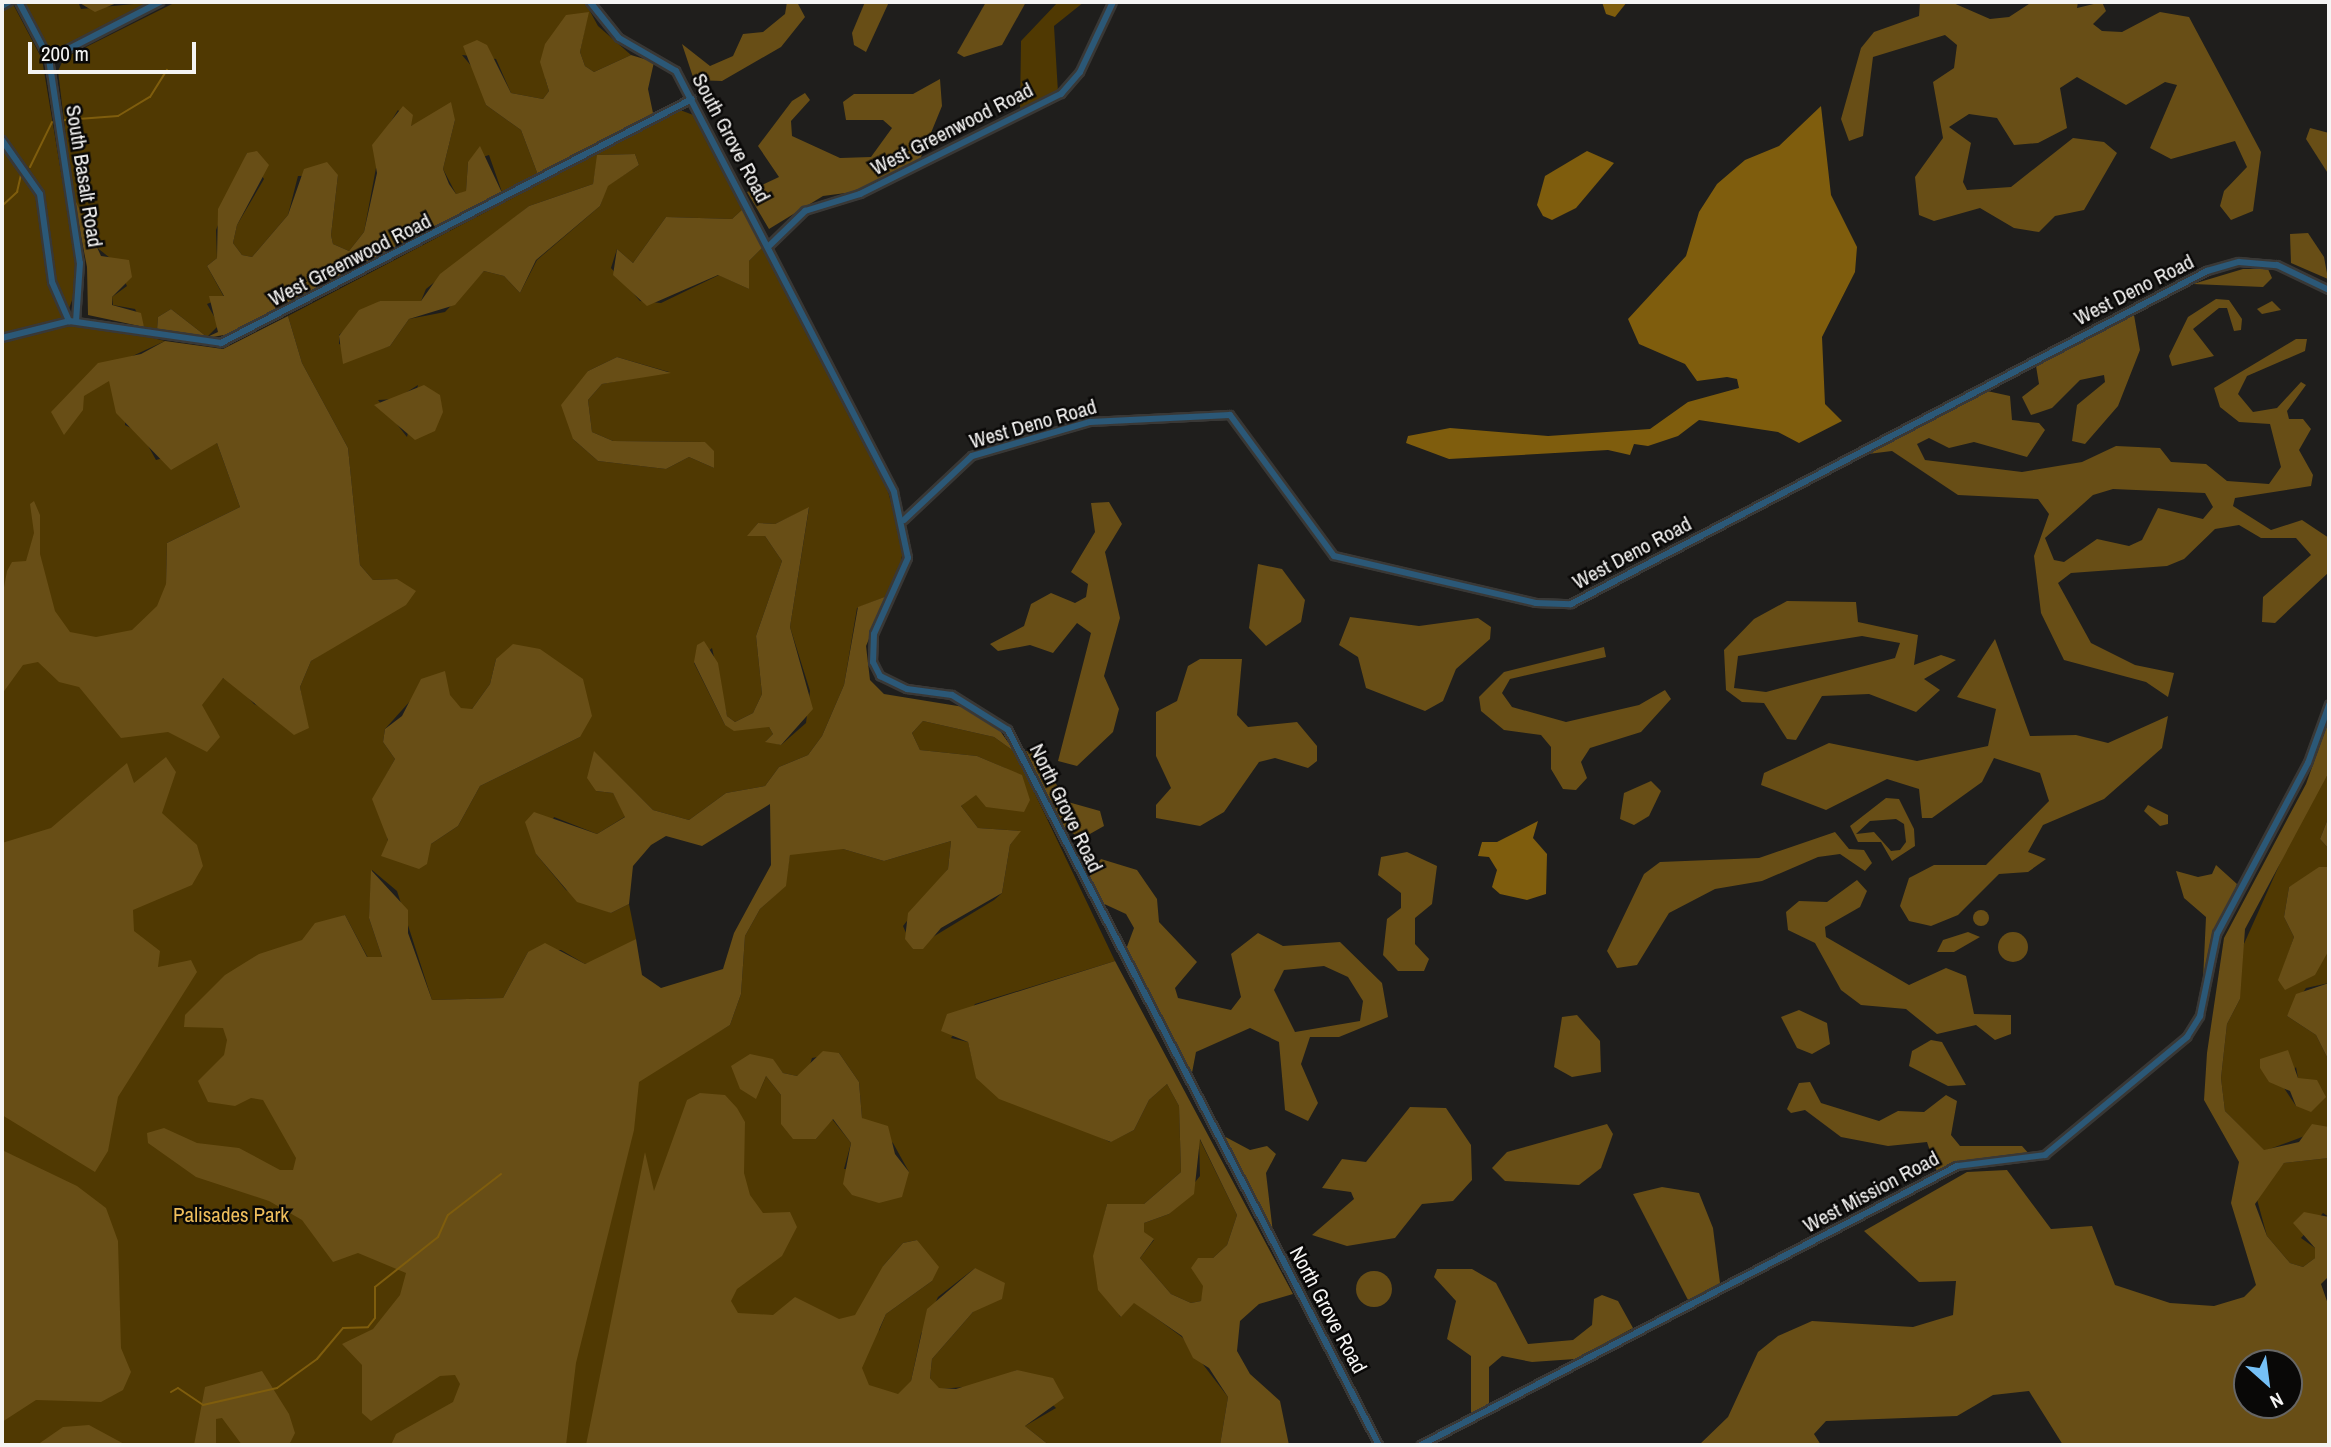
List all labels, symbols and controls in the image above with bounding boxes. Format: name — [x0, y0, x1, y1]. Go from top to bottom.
scale bar — [32, 28, 200, 72]
text: 200 m — [41, 39, 89, 68]
street label: South Grove Road — [686, 69, 776, 207]
street label: West Greenwood Road — [867, 77, 1037, 181]
street label: South Basalt Road — [60, 103, 108, 249]
street label: West Greenwood Road — [265, 208, 435, 312]
street label: West Deno Road — [2070, 249, 2198, 331]
street label: West Deno Road — [967, 394, 1099, 454]
street label: West Deno Road — [1568, 511, 1696, 595]
street label: North Grove Road — [1024, 740, 1108, 876]
street label: West Mission Road — [1799, 1146, 1943, 1238]
park label: Palisades Park — [173, 1202, 289, 1228]
street label: North Grove Road — [1284, 1242, 1372, 1378]
north arrow — [2233, 1349, 2303, 1419]
text: N — [2266, 1387, 2288, 1415]

